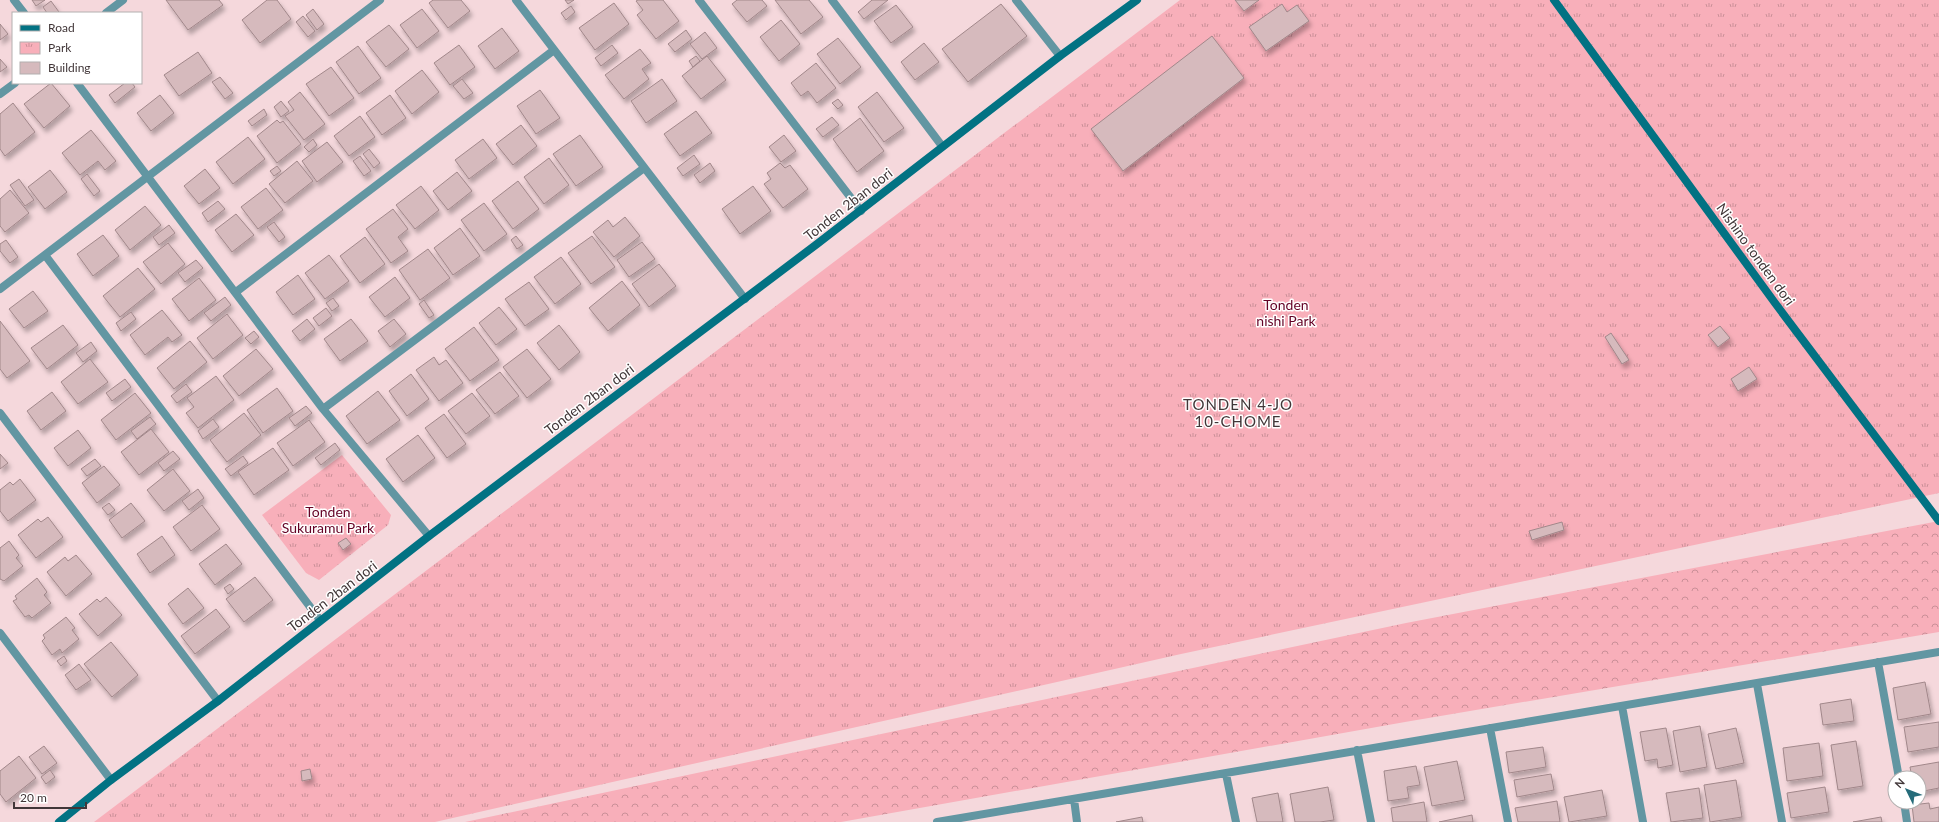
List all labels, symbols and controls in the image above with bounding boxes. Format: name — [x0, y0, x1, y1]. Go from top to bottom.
legend — [12, 12, 142, 84]
text: Road — [48, 20, 75, 35]
text: Park — [48, 40, 72, 55]
text: Building — [48, 60, 91, 75]
street label: Tonden 2ban dori — [800, 164, 896, 244]
street label: Nishino tonden dori — [1713, 200, 1799, 308]
park label: Tonden nishi Park — [1256, 296, 1317, 329]
street label: Tonden 2ban dori — [541, 360, 637, 438]
district label: TONDEN 4-JO 10-CHOME — [1183, 395, 1293, 430]
park label: Tonden Sukuramu Park — [282, 503, 375, 536]
street label: Tonden 2ban dori — [284, 557, 380, 635]
north arrow — [1887, 770, 1927, 810]
text: N — [1892, 775, 1907, 790]
scale bar — [14, 784, 86, 810]
text: 20 m — [20, 790, 47, 805]

